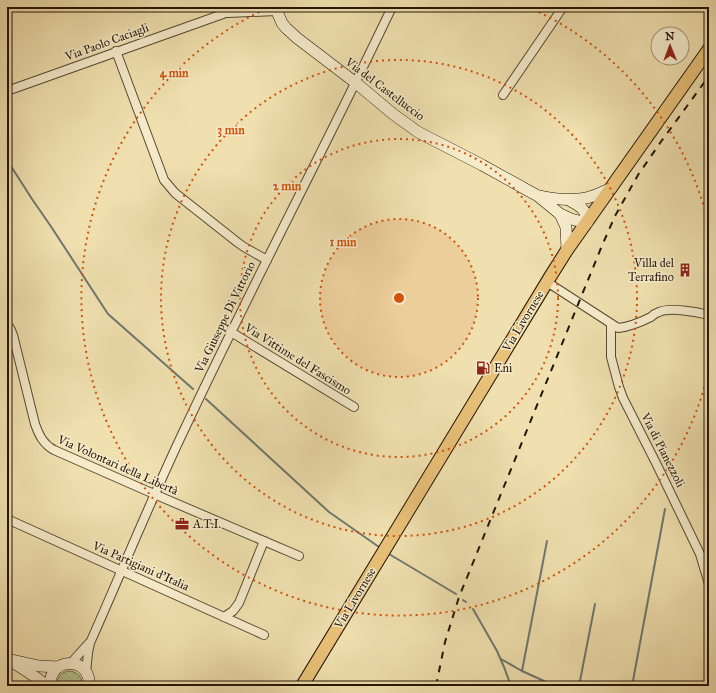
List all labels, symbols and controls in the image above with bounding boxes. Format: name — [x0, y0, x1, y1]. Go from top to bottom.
street label: Via Paolo Caciagli — [62, 20, 152, 65]
north arrow — [650, 26, 690, 66]
text: N — [665, 30, 675, 43]
street label: Via del Castelluccio — [342, 54, 427, 123]
text: 4 min — [159, 66, 189, 81]
text: 3 min — [217, 123, 245, 138]
text: 2 min — [273, 179, 302, 193]
text: 1 min — [329, 235, 357, 249]
place label: Villa del Terrafino — [628, 256, 675, 284]
street label: Via Giuseppe Di Vittorio — [192, 259, 258, 376]
building icon: Villa del Terrafino — [677, 262, 693, 278]
street label: Via Livornese — [499, 288, 547, 355]
centre of rings — [392, 291, 406, 305]
street label: Via Vittime del Fascismo — [241, 320, 354, 398]
fuel station icon: Eni — [475, 360, 491, 376]
place label: Eni — [494, 361, 513, 375]
street label: Via di Pianezzoli — [638, 410, 688, 490]
street label: Via Volontari della Libertà — [55, 432, 181, 498]
office icon: A.T.I. — [174, 516, 190, 532]
place label: A.T.I. — [192, 517, 221, 531]
street label: Via Partigiani d'Italia — [89, 538, 192, 595]
street label: Via Livornese — [331, 565, 379, 632]

